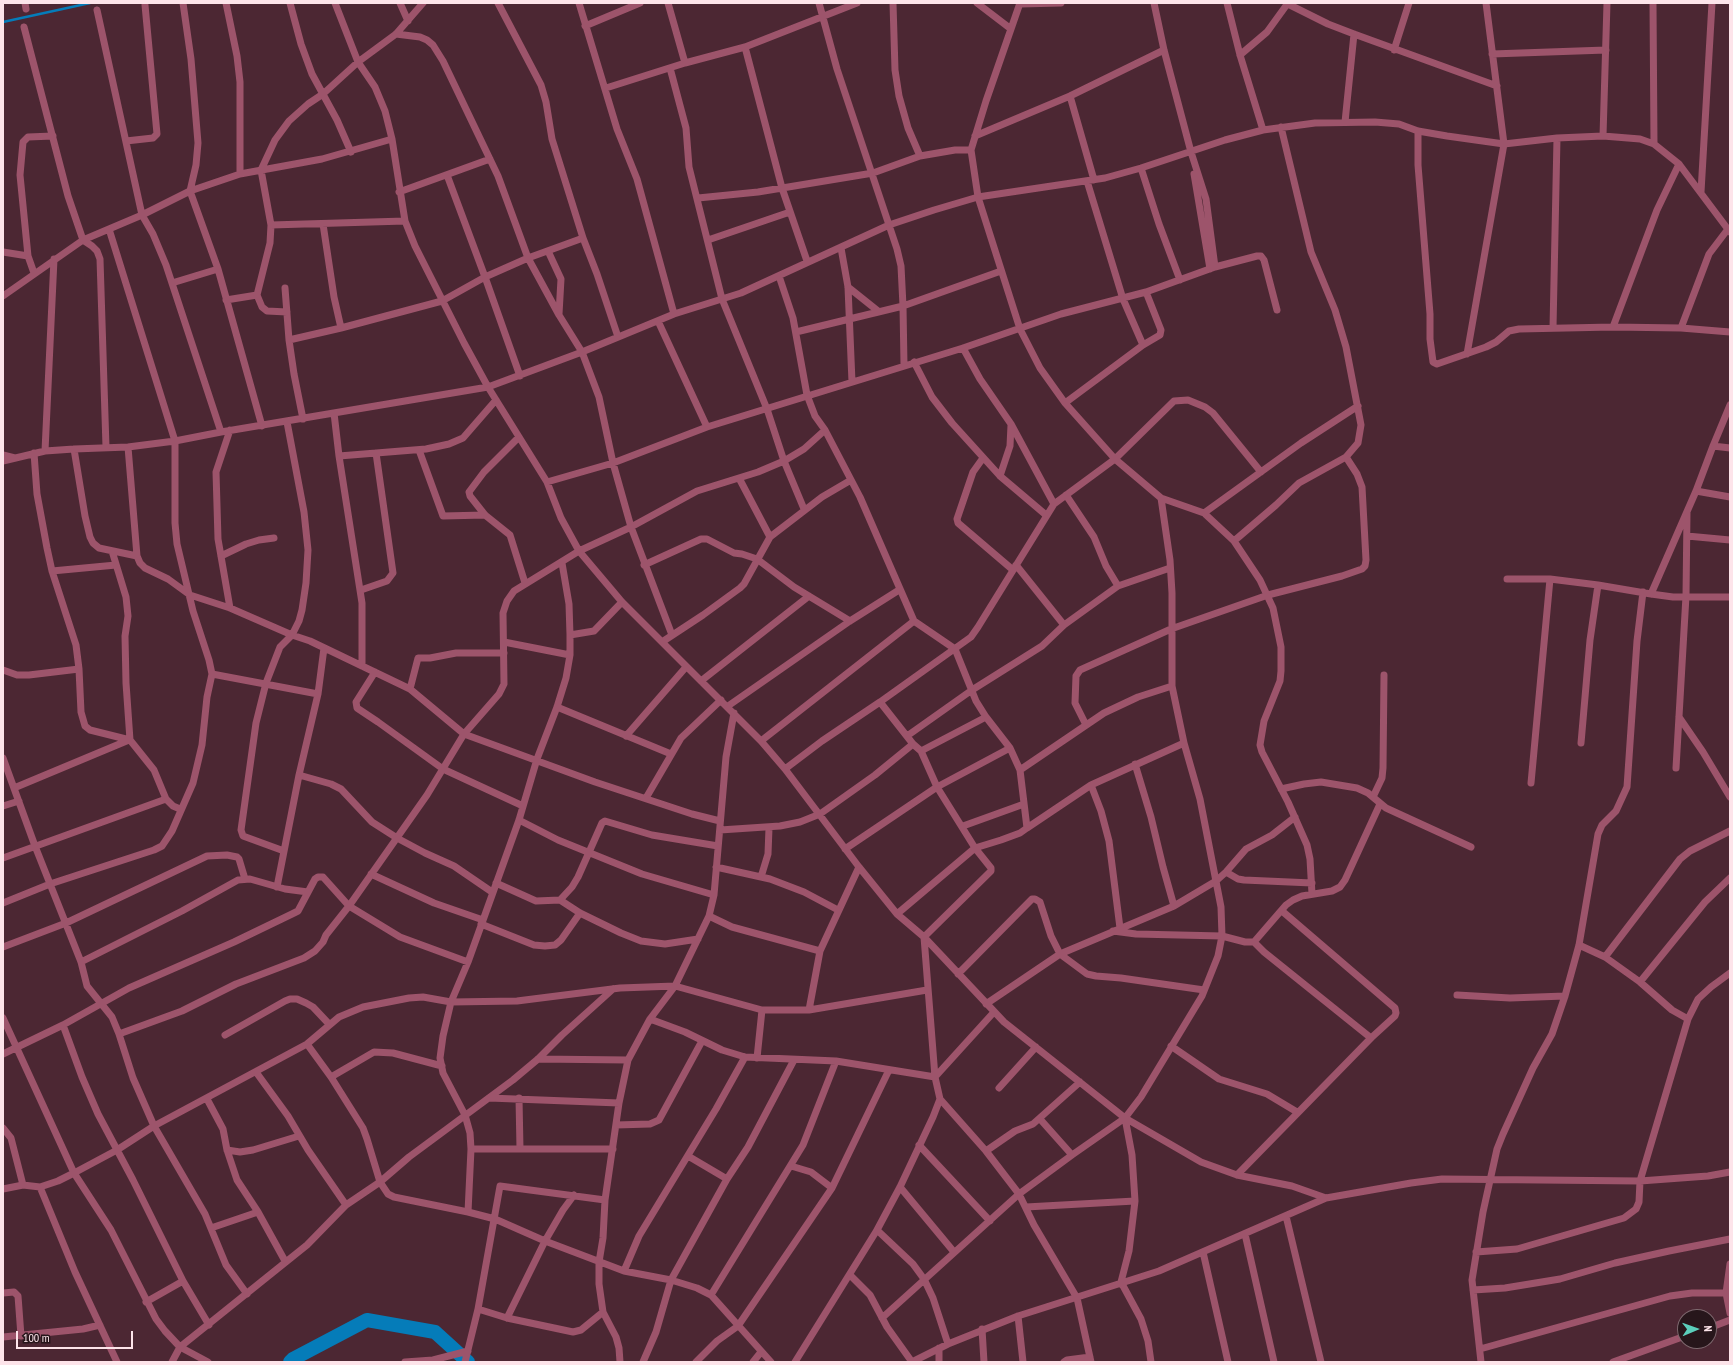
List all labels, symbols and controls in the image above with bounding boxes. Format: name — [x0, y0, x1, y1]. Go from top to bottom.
north arrow — [1677, 1309, 1717, 1349]
scale bar — [18, 1323, 135, 1349]
text: N — [1701, 1325, 1715, 1332]
text: 100 m — [23, 1330, 50, 1345]

